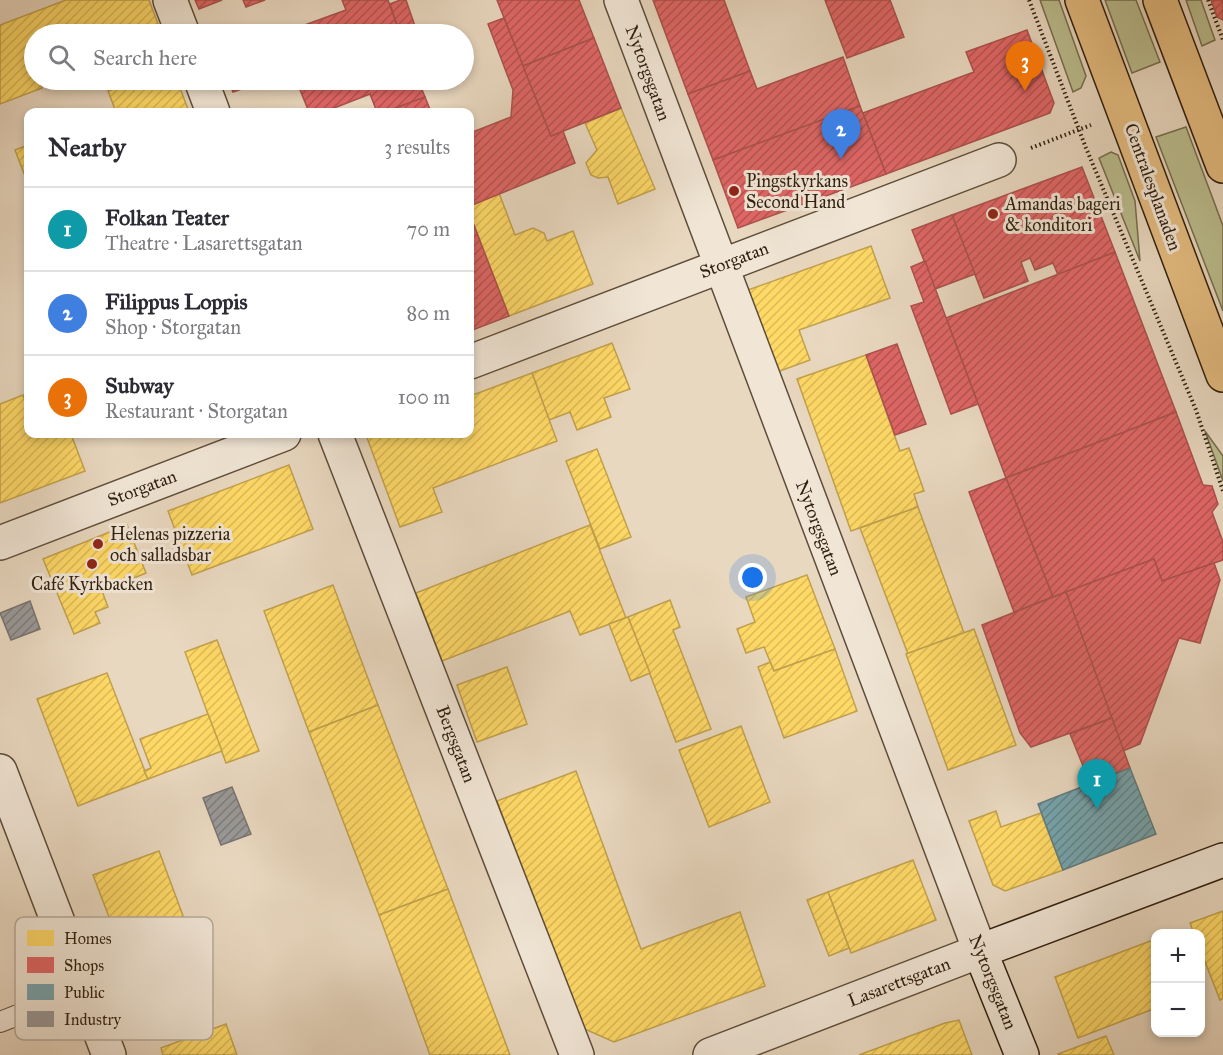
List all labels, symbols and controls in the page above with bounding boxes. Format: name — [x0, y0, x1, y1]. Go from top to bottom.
street label: Nytorgsgatan — [620, 22, 676, 124]
search box — [24, 24, 474, 90]
icon: search — [45, 41, 78, 74]
pin: 3 — [1006, 42, 1044, 91]
text: Search here — [93, 44, 197, 71]
pin: 2 — [822, 110, 860, 159]
street label: Centralesplanaden — [1120, 120, 1186, 254]
text: Nearby — [48, 131, 126, 163]
text: 3 results — [384, 135, 450, 159]
place label: Pingstkyrkans Second Hand — [746, 170, 848, 213]
marker: Pingstkyrkans Second Hand — [727, 184, 741, 198]
place label: Amandas bageri & konditori — [1004, 193, 1121, 236]
text: Folkan Teater — [105, 204, 229, 231]
marker: Amandas bageri & konditori — [986, 207, 1000, 221]
text: 1 — [64, 217, 71, 241]
text: 70 m — [407, 217, 450, 241]
text: Theatre · Lasarettsgatan — [105, 231, 303, 255]
street label: Storgatan — [696, 237, 772, 284]
text: Filippus Loppis — [105, 288, 248, 315]
text: 2 — [63, 301, 72, 325]
text: 80 m — [407, 301, 450, 325]
text: Shop · Storgatan — [105, 315, 241, 339]
text: Subway — [105, 372, 174, 399]
text: 3 — [64, 385, 72, 409]
text: 100 m — [398, 385, 450, 409]
text: Restaurant · Storgatan — [105, 399, 288, 423]
street label: Storgatan — [104, 465, 180, 512]
street label: Nytorgsgatan — [790, 477, 847, 579]
place label: Helenas pizzeria och salladsbar — [110, 523, 231, 566]
marker: Helenas pizzeria och salladsbar — [91, 537, 105, 551]
marker: Café Kyrkbacken — [85, 557, 99, 571]
your location — [738, 563, 767, 592]
place label: Café Kyrkbacken — [31, 573, 153, 595]
street label: Bergsgatan — [430, 702, 481, 786]
pin: 1 — [1078, 760, 1116, 809]
legend — [15, 917, 213, 1040]
text: Homes — [64, 929, 112, 948]
map controls — [1151, 929, 1205, 1037]
button: + — [1151, 929, 1205, 983]
street label: Nytorgsgatan — [963, 931, 1022, 1033]
street label: Lasarettsgatan — [845, 952, 954, 1013]
text: Shops — [64, 956, 104, 975]
text: Public — [64, 983, 105, 1002]
button: − — [1151, 983, 1205, 1037]
text: Industry — [64, 1010, 122, 1029]

